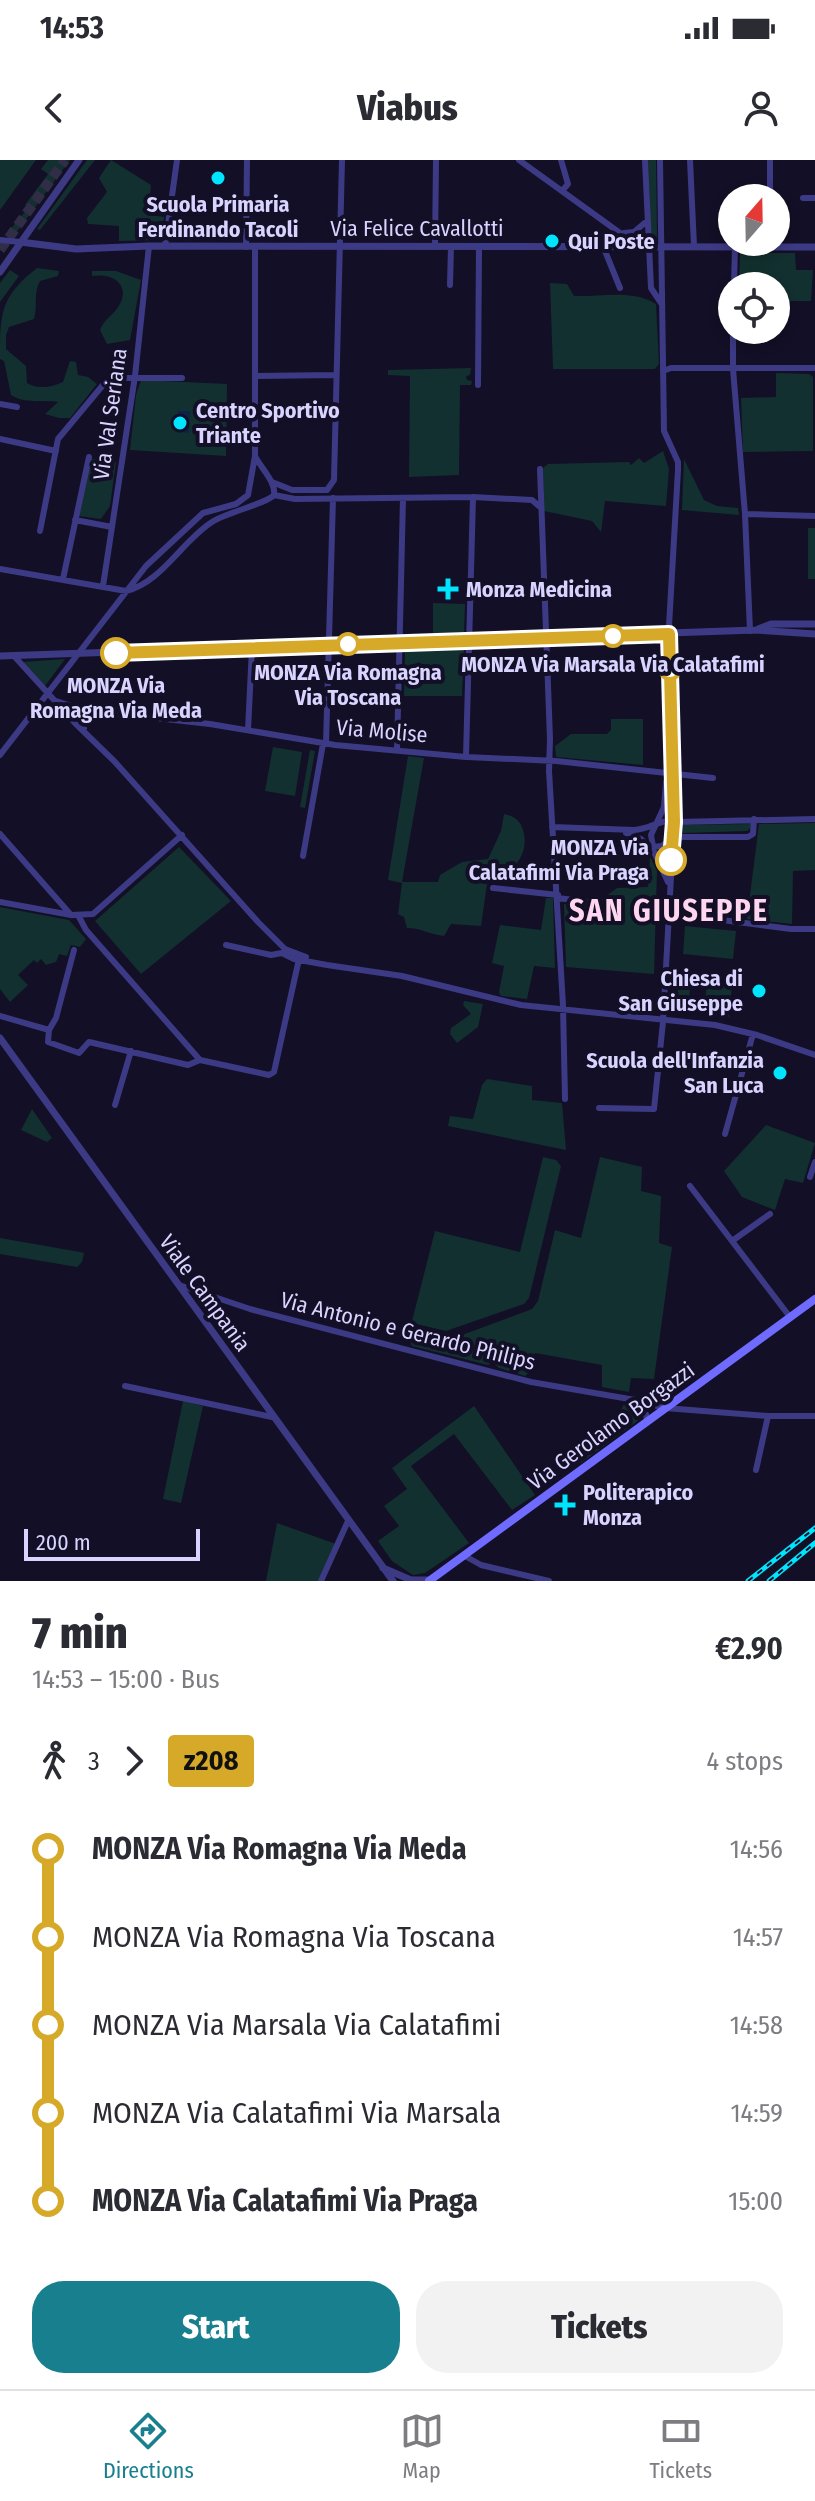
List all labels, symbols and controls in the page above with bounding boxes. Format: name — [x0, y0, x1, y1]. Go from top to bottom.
text: 14:53 — [40, 10, 104, 46]
icon: back — [32, 86, 76, 130]
text: Viabus — [357, 86, 458, 130]
icon: person — [739, 86, 783, 130]
marker: Scuola Primaria Ferdinando Tacoli — [209, 169, 227, 187]
north arrow — [718, 184, 790, 256]
map controls — [718, 184, 790, 344]
place label: Scuola Primaria Ferdinando Tacoli — [138, 191, 298, 243]
street label: Via Felice Cavallotti — [330, 215, 504, 242]
place label: Qui Poste — [568, 228, 655, 255]
marker: Qui Poste — [543, 232, 561, 250]
button: locate — [718, 272, 790, 344]
street label: Via Val Seriana — [87, 346, 133, 482]
place label: Centro Sportivo Triante — [196, 397, 340, 449]
marker: Centro Sportivo Triante — [171, 414, 189, 432]
place label: Monza Medicina — [466, 576, 612, 603]
marker: Monza Medicina — [437, 578, 459, 600]
marker: MONZA Via Marsala Via Calatafimi — [602, 625, 624, 647]
marker: MONZA Via Romagna Via Toscana — [337, 633, 359, 655]
marker: MONZA Via Romagna Via Meda — [101, 638, 131, 668]
place label: MONZA Via Marsala Via Calatafimi — [461, 651, 765, 678]
unlabelled marker — [659, 658, 681, 680]
place label: MONZA Via Romagna Via Toscana — [254, 659, 442, 711]
place label: MONZA Via Romagna Via Meda — [30, 672, 202, 724]
street label: Via Molise — [335, 714, 429, 748]
place label: MONZA Via Calatafimi Via Praga — [469, 834, 649, 886]
marker: MONZA Via Calatafimi Via Praga — [656, 845, 686, 875]
district label: SAN GIUSEPPE — [569, 893, 769, 929]
place label: Chiesa di San Giuseppe — [619, 965, 743, 1017]
marker: Chiesa di San Giuseppe — [750, 982, 768, 1000]
place label: Scuola dell'Infanzia San Luca — [586, 1047, 764, 1099]
marker: Scuola dell'Infanzia San Luca — [771, 1064, 789, 1082]
street label: Viale Campania — [154, 1229, 256, 1357]
street label: Via Antonio e Gerardo Philips — [278, 1286, 538, 1376]
street label: Via Gerolamo Borgazzi — [522, 1356, 700, 1496]
place label: Politerapico Monza — [583, 1479, 693, 1531]
marker: Politerapico Monza — [554, 1494, 576, 1516]
scale bar — [24, 1525, 200, 1561]
text: 200 m — [36, 1529, 91, 1556]
text: 7 min — [32, 1607, 128, 1660]
text: €2.90 — [715, 1631, 783, 1667]
text: 14:53 – 15:00 · Bus — [32, 1664, 220, 1695]
icon: walk — [32, 1739, 76, 1783]
icon: forward — [112, 1739, 156, 1783]
text: z208 — [184, 1744, 238, 1777]
text: 3 — [88, 1746, 100, 1777]
text: 4 stops — [706, 1746, 783, 1777]
text: MONZA Via Romagna Via Meda — [92, 1831, 467, 1867]
text: 14:56 — [730, 1834, 783, 1865]
text: MONZA Via Romagna Via Toscana — [92, 1919, 496, 1955]
text: 14:57 — [733, 1922, 783, 1953]
text: MONZA Via Marsala Via Calatafimi — [92, 2007, 501, 2043]
text: 14:58 — [730, 2010, 783, 2041]
text: MONZA Via Calatafimi Via Marsala — [92, 2095, 501, 2131]
text: 14:59 — [730, 2098, 783, 2129]
text: MONZA Via Calatafimi Via Praga — [92, 2183, 478, 2219]
text: 15:00 — [728, 2186, 783, 2217]
button: Start — [32, 2281, 400, 2373]
button: Tickets — [416, 2281, 783, 2373]
tab: Directions — [103, 2409, 194, 2484]
tab: Map — [400, 2409, 444, 2484]
tab: Tickets — [649, 2409, 712, 2484]

